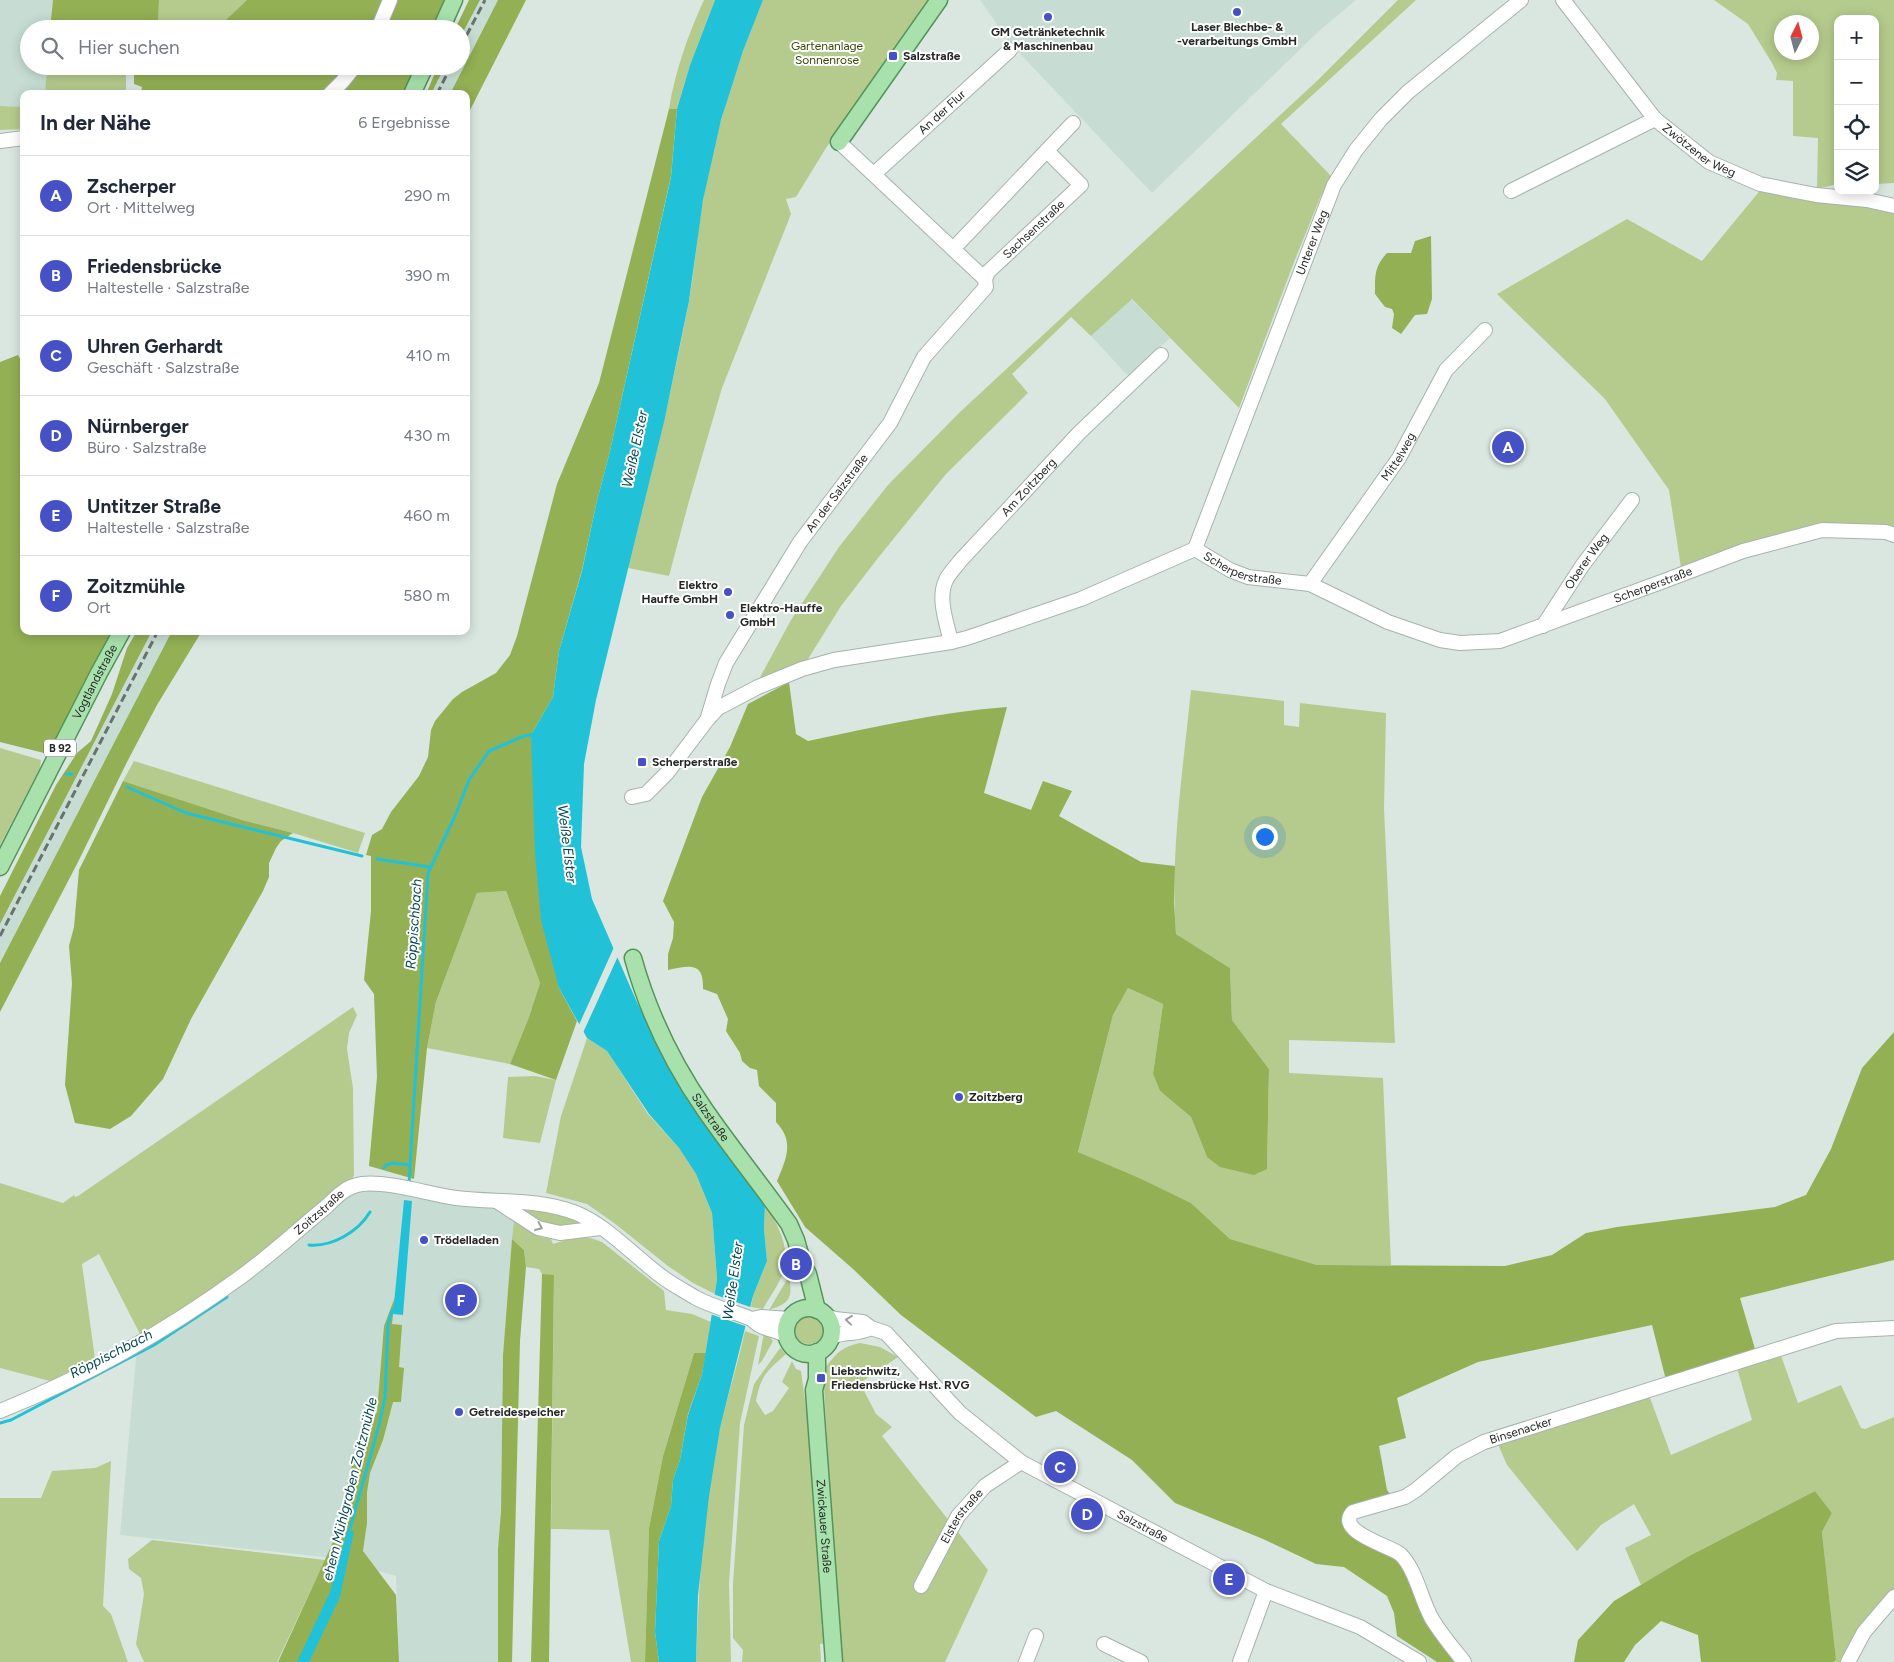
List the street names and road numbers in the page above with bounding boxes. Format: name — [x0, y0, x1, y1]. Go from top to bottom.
street label: An der Flur — [916, 87, 968, 137]
street label: Zwötzener Weg — [1660, 121, 1738, 180]
street label: Sachsenstraße — [1000, 197, 1068, 261]
street label: Unterer Weg — [1293, 208, 1331, 277]
street label: Mittelweg — [1378, 430, 1418, 484]
street label: An der Salzstraße — [803, 451, 871, 535]
street label: Am Zoitzberg — [998, 455, 1059, 519]
street label: Oberer Weg — [1562, 531, 1611, 592]
street label: Scherperstraße — [1201, 549, 1283, 588]
street label: Scherperstraße — [1612, 564, 1695, 606]
street label: Vogtlandstraße — [70, 642, 120, 722]
road number: B 92 — [44, 740, 76, 756]
street label: Salzstraße — [689, 1091, 732, 1145]
street label: Zoitzstraße — [291, 1186, 347, 1238]
street label: Binsenacker — [1488, 1414, 1554, 1447]
street label: Zwickauer Straße — [814, 1479, 834, 1574]
street label: Elsterstraße — [938, 1486, 986, 1546]
street label: Salzstraße — [1115, 1507, 1171, 1545]

